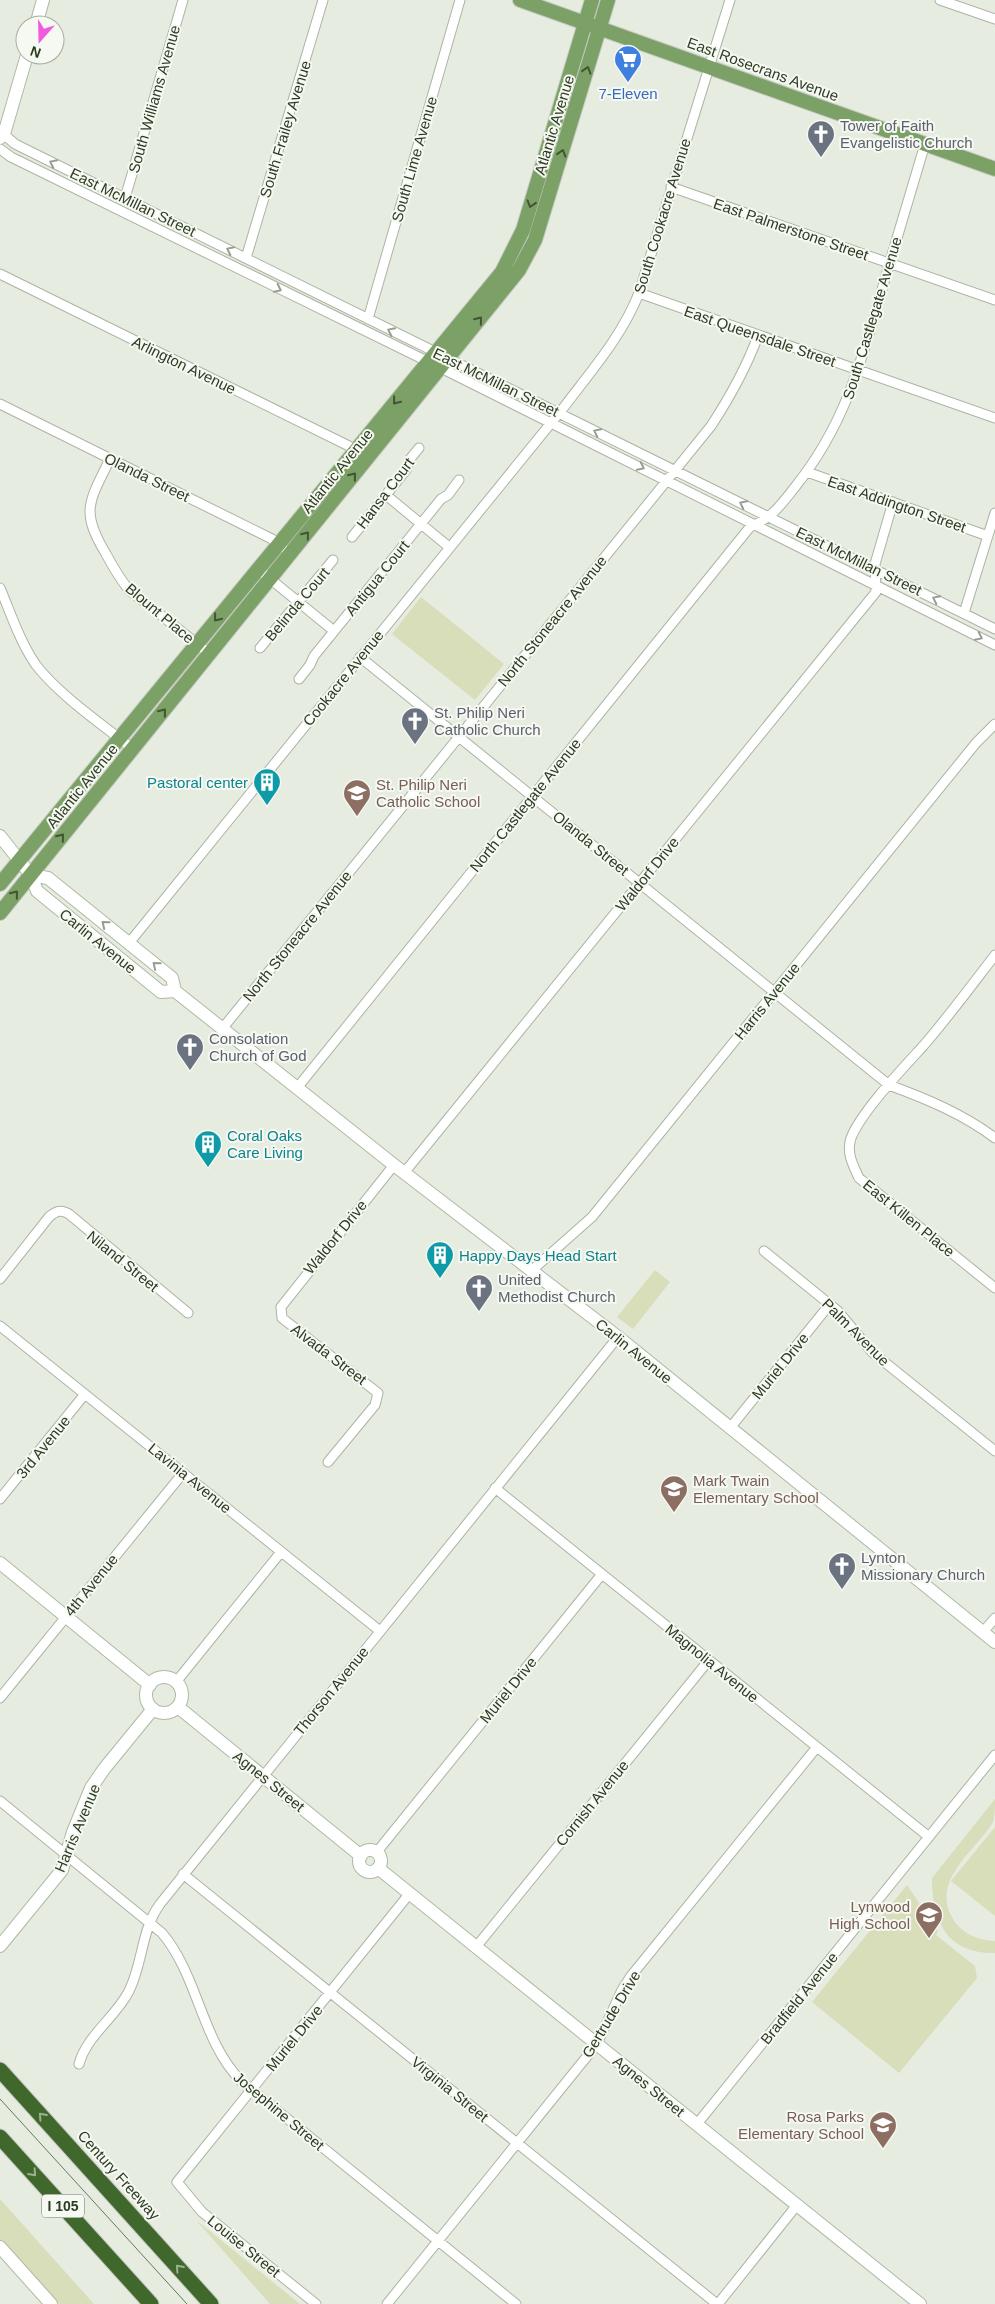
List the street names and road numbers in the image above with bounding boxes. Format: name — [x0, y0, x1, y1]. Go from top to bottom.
street label: South Williams Avenue — [125, 23, 183, 175]
street label: East Rosecrans Avenue — [685, 34, 841, 104]
street label: South Frailey Avenue — [256, 58, 314, 200]
street label: Atlantic Avenue — [531, 73, 577, 177]
street label: South Lime Avenue — [388, 94, 440, 224]
street label: South Cookacre Avenue — [630, 136, 694, 296]
street label: East McMillan Street — [67, 164, 199, 240]
street label: East Palmerstone Street — [711, 194, 871, 264]
street label: South Castlegate Avenue — [839, 235, 905, 401]
street label: East Queensdale Street — [682, 302, 839, 370]
street label: Arlington Avenue — [129, 333, 239, 397]
street label: East McMillan Street — [430, 344, 562, 420]
street label: Atlantic Avenue — [298, 426, 376, 516]
street label: Olanda Street — [102, 449, 193, 505]
street label: Hansa Court — [353, 454, 418, 532]
street label: East Addington Street — [826, 472, 969, 536]
street label: East McMillan Street — [793, 523, 925, 599]
street label: Antigua Court — [342, 536, 413, 619]
street label: North Stoneacre Avenue — [494, 552, 610, 690]
street label: Belinda Court — [261, 563, 333, 644]
street label: Blount Place — [122, 579, 198, 647]
street label: Cookacre Avenue — [299, 627, 387, 729]
street label: North Castlegate Avenue — [466, 735, 584, 875]
street label: Atlantic Avenue — [43, 741, 121, 831]
street label: Olanda Street — [550, 807, 633, 879]
street label: Waldorf Drive — [612, 834, 682, 914]
street label: North Stoneacre Avenue — [239, 867, 355, 1005]
street label: Carlin Avenue — [56, 905, 140, 977]
street label: Harris Avenue — [731, 959, 803, 1043]
street label: East Killen Place — [860, 1176, 958, 1260]
street label: Waldorf Drive — [300, 1197, 370, 1277]
street label: Niland Street — [84, 1227, 163, 1295]
street label: Palm Avenue — [819, 1295, 893, 1369]
street label: Carlin Avenue — [592, 1315, 676, 1387]
street label: Alvada Street — [288, 1320, 371, 1388]
street label: Muriel Drive — [748, 1330, 812, 1402]
street label: 3rd Avenue — [13, 1412, 73, 1482]
street label: Lavinia Avenue — [145, 1439, 235, 1517]
street label: 4th Avenue — [61, 1551, 121, 1619]
street label: Magnolia Avenue — [662, 1620, 762, 1706]
street label: Thorson Avenue — [290, 1643, 372, 1739]
street label: Muriel Drive — [476, 1654, 540, 1726]
street label: Agnes Street — [230, 1747, 309, 1815]
street label: Cornish Avenue — [552, 1757, 632, 1849]
street label: Harris Avenue — [51, 1781, 103, 1875]
street label: Bradfield Avenue — [757, 1949, 841, 2047]
street label: Gertrude Drive — [578, 1967, 644, 2061]
street label: Muriel Drive — [262, 2002, 326, 2074]
street label: Agnes Street — [610, 2052, 689, 2120]
street label: Virginia Street — [408, 2053, 492, 2126]
street label: Josephine Street — [230, 2068, 328, 2154]
street label: Century Freeway — [74, 2127, 164, 2223]
road number: I 105 — [42, 2194, 84, 2218]
street label: Louise Street — [204, 2212, 284, 2281]

